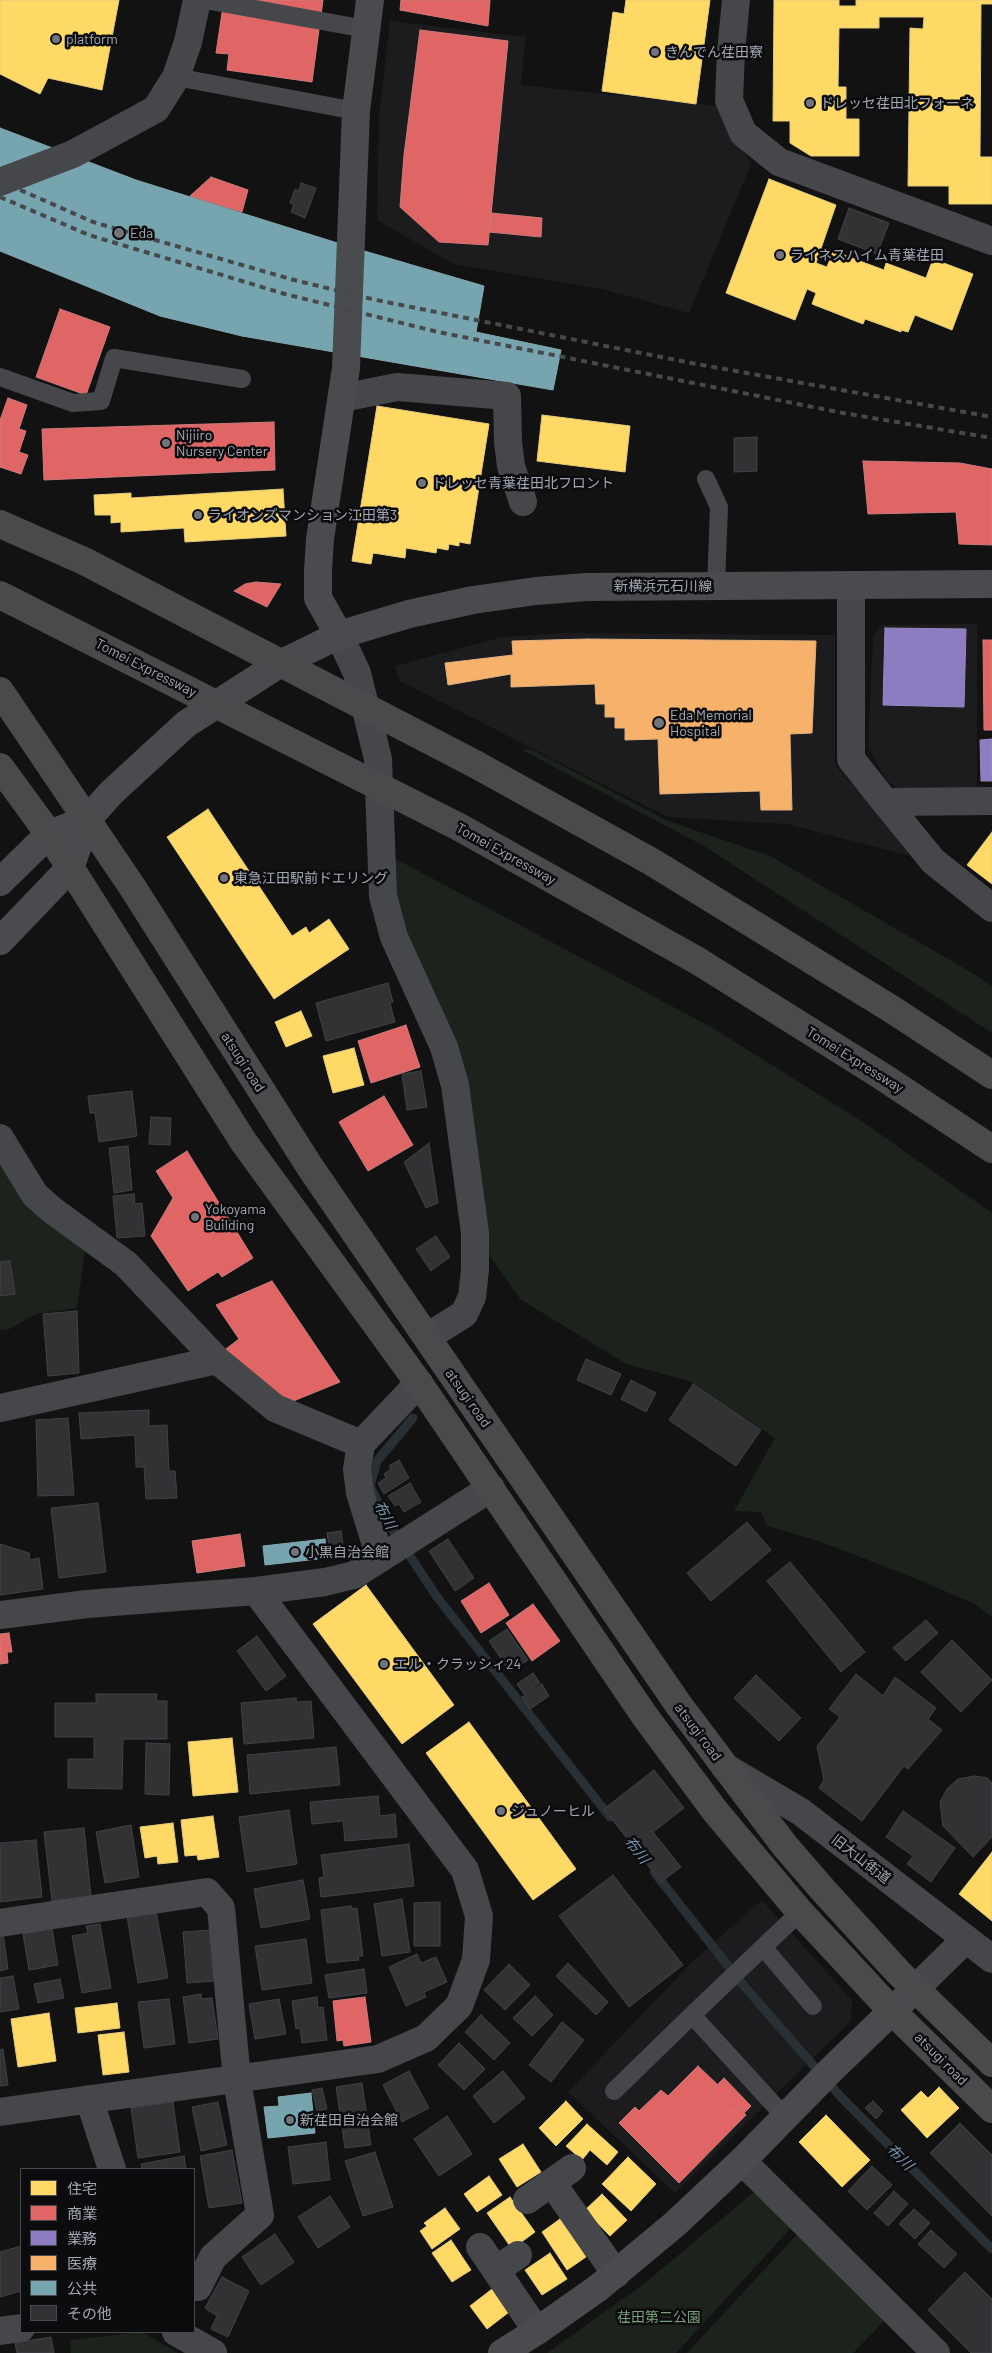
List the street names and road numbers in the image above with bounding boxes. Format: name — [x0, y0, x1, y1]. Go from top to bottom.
street label: 新横浜元石川線 — [614, 578, 712, 594]
street label: Tomei Expressway — [93, 635, 199, 701]
street label: Tomei Expressway — [453, 820, 559, 888]
street label: Tomei Expressway — [803, 1023, 907, 1097]
street label: atsugi road — [218, 1029, 268, 1095]
street label: atsugi road — [442, 1365, 494, 1431]
street label: atsugi road — [671, 1700, 725, 1764]
street label: 旧大山街道 — [828, 1831, 894, 1887]
street label: atsugi road — [911, 2029, 971, 2089]

